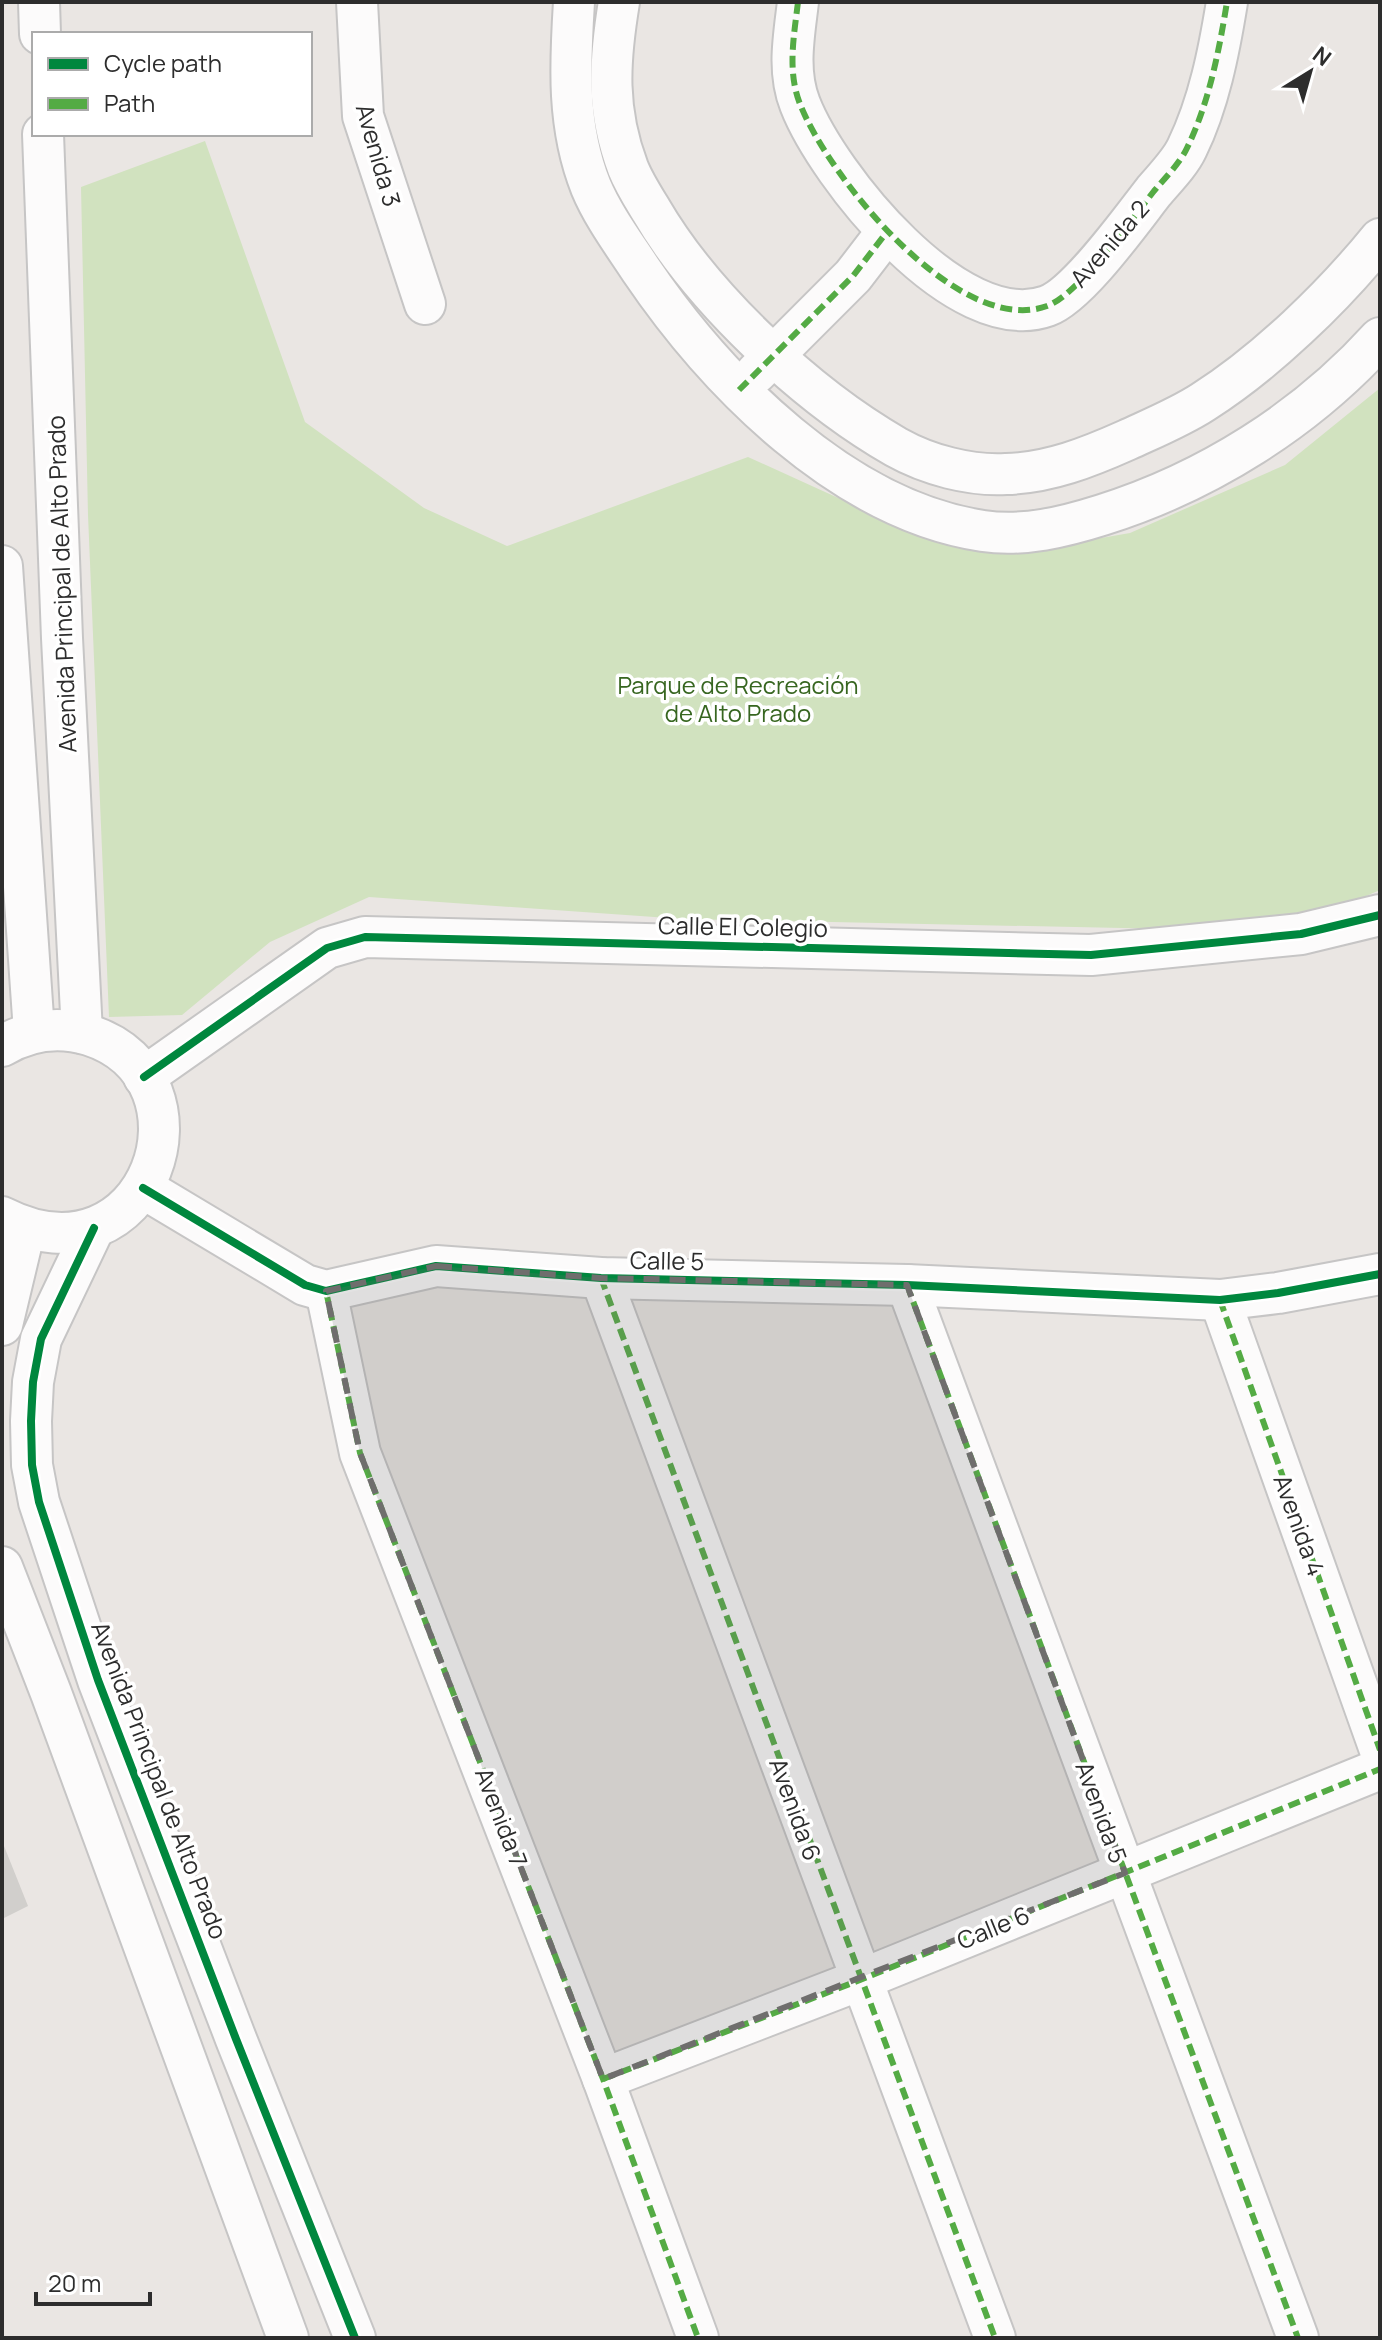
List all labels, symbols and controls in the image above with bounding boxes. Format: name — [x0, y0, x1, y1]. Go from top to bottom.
legend — [32, 32, 312, 136]
north arrow — [1270, 32, 1350, 112]
text: N — [1307, 39, 1337, 73]
text: Cycle path — [104, 46, 222, 79]
text: Path — [104, 86, 155, 119]
street label: Avenida 3 — [349, 100, 409, 210]
street label: Avenida 2 — [1062, 192, 1156, 294]
street label: Avenida Principal de Alto Prado — [39, 415, 83, 753]
park label: Parque de Recreación de Alto Prado — [617, 668, 859, 729]
street label: Calle El Colegio — [658, 908, 828, 944]
street label: Calle 5 — [630, 1243, 704, 1277]
street label: Avenida 4 — [1266, 1470, 1334, 1580]
street label: Avenida Principal de Alto Prado — [84, 1616, 236, 1944]
street label: Avenida 6 — [762, 1753, 830, 1865]
street label: Avenida 5 — [1068, 1757, 1136, 1867]
street label: Avenida 7 — [468, 1763, 536, 1871]
street label: Calle 6 — [952, 1898, 1034, 1956]
scale bar — [36, 2256, 150, 2306]
text: 20 m — [48, 2266, 101, 2299]

